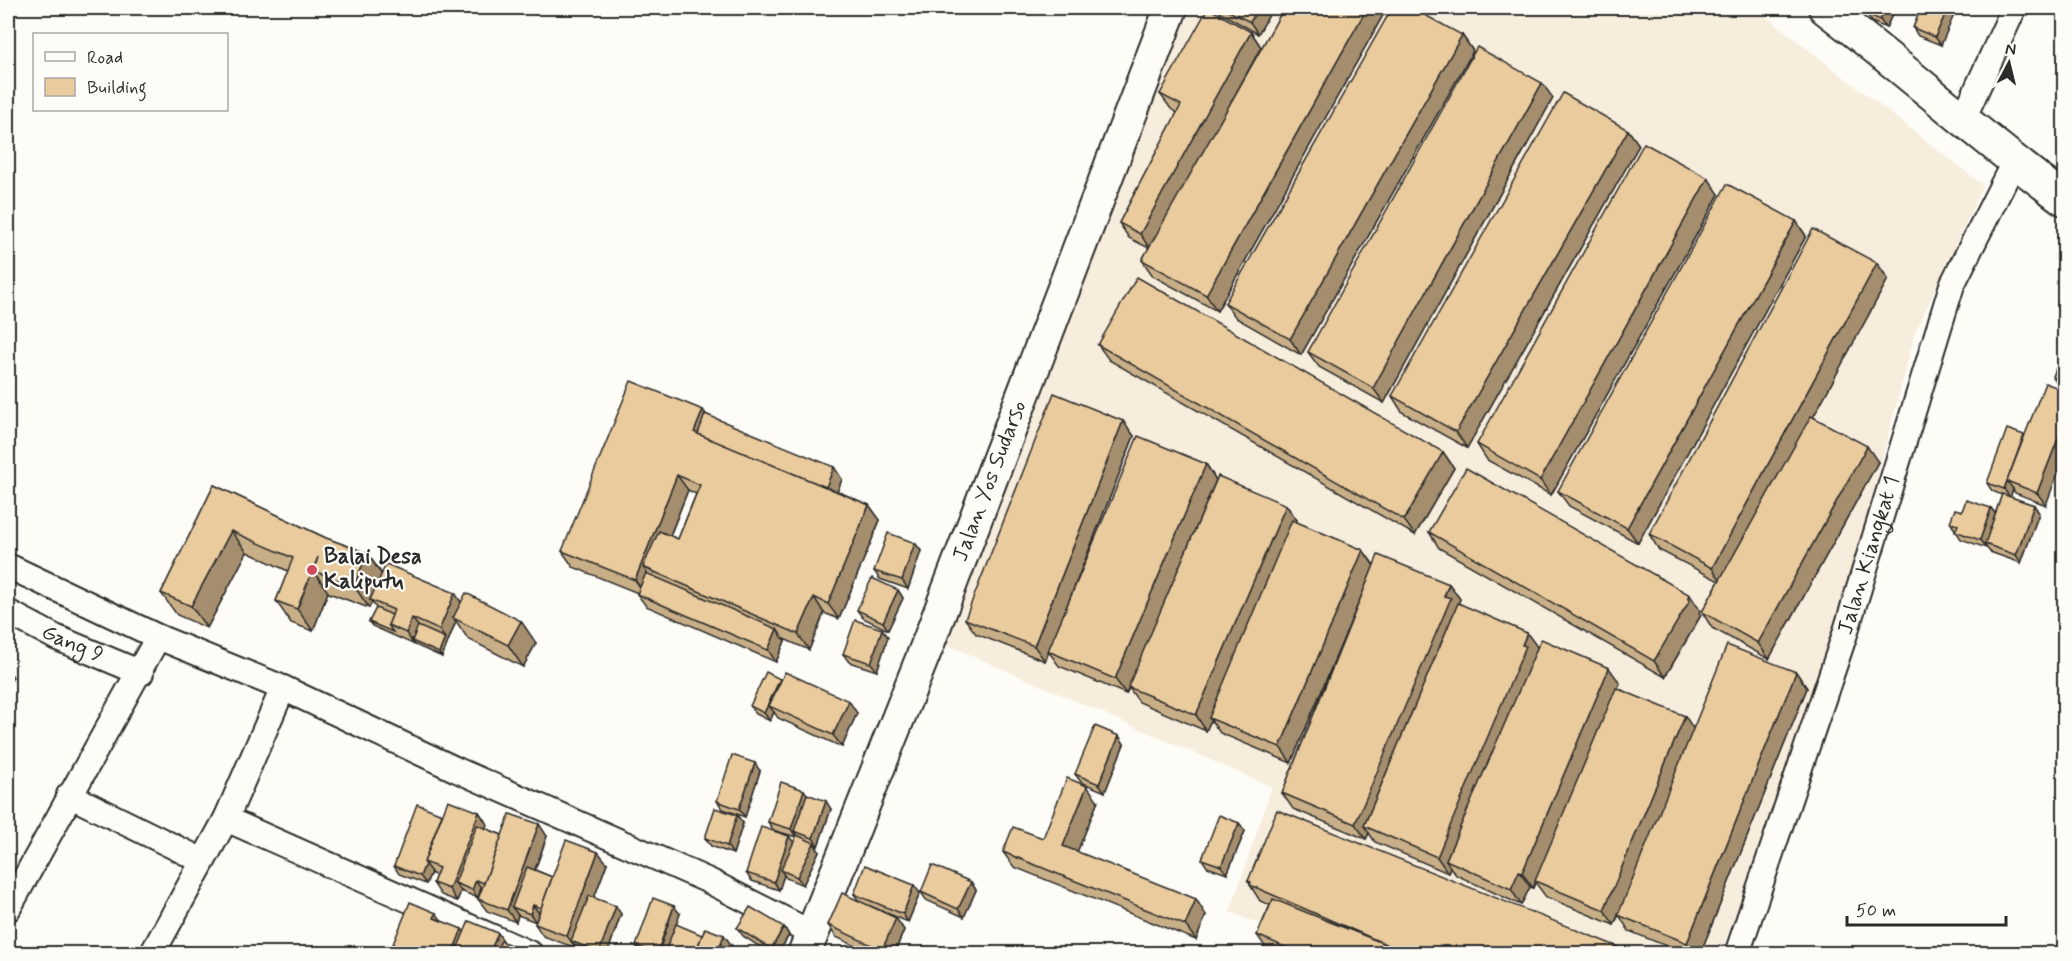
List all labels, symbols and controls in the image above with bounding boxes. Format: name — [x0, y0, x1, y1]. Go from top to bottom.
legend — [33, 33, 228, 111]
north arrow — [1979, 33, 2039, 93]
text: N — [2004, 39, 2017, 61]
text: Road — [87, 46, 123, 70]
text: Building — [87, 76, 147, 102]
street label: Jalan Yos Sudarso — [947, 397, 1033, 566]
street label: Jalan Kiangkat 1 — [1832, 473, 1907, 638]
place label: Balai Desa Kaliputu — [324, 543, 422, 596]
marker: Balai Desa Kaliputu — [305, 563, 319, 577]
street label: Gang 9 — [36, 618, 108, 670]
scale bar — [1847, 889, 2006, 927]
text: 50 m — [1856, 899, 1896, 923]

